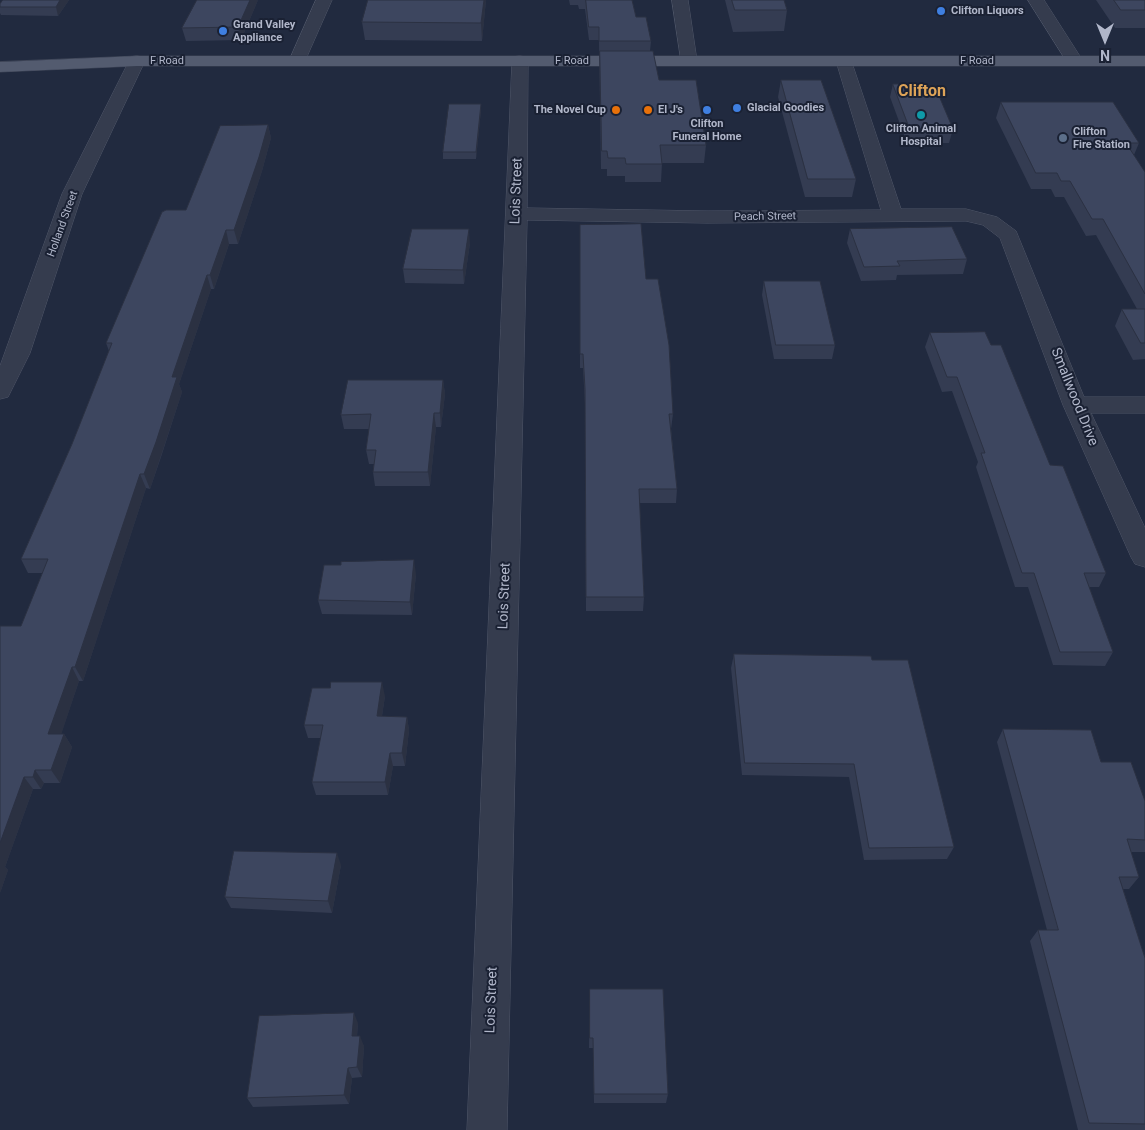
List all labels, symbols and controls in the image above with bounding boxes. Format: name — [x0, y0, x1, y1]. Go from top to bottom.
place label: Clifton Liquors — [951, 4, 1024, 18]
marker: Clifton Liquors — [935, 5, 947, 17]
north arrow — [1080, 15, 1130, 65]
place label: Grand Valley Appliance — [233, 18, 295, 44]
marker: Grand Valley Appliance — [217, 25, 229, 37]
text: N — [1100, 47, 1110, 63]
street label: F Road — [150, 54, 184, 68]
street label: F Road — [555, 54, 589, 68]
street label: F Road — [960, 54, 994, 68]
district label: Clifton — [898, 82, 946, 102]
place label: Glacial Goodies — [747, 101, 824, 115]
marker: Glacial Goodies — [731, 102, 743, 114]
place label: The Novel Cup — [534, 103, 606, 117]
place label: El J's — [658, 103, 683, 117]
marker: The Novel Cup — [610, 104, 622, 116]
marker: El J's — [642, 104, 654, 116]
marker: Clifton Funeral Home — [701, 104, 713, 116]
marker: Clifton Animal Hospital — [915, 109, 927, 121]
place label: Clifton Funeral Home — [672, 117, 742, 143]
place label: Clifton Animal Hospital — [886, 122, 956, 148]
place label: Clifton Fire Station — [1073, 125, 1130, 151]
marker: Clifton Fire Station — [1057, 132, 1069, 144]
street label: Lois Street — [507, 157, 527, 225]
street label: Holland Street — [45, 189, 81, 259]
street label: Peach Street — [734, 210, 796, 224]
street label: Smallwood Drive — [1047, 345, 1101, 449]
street label: Lois Street — [495, 562, 515, 630]
street label: Lois Street — [482, 966, 502, 1034]

